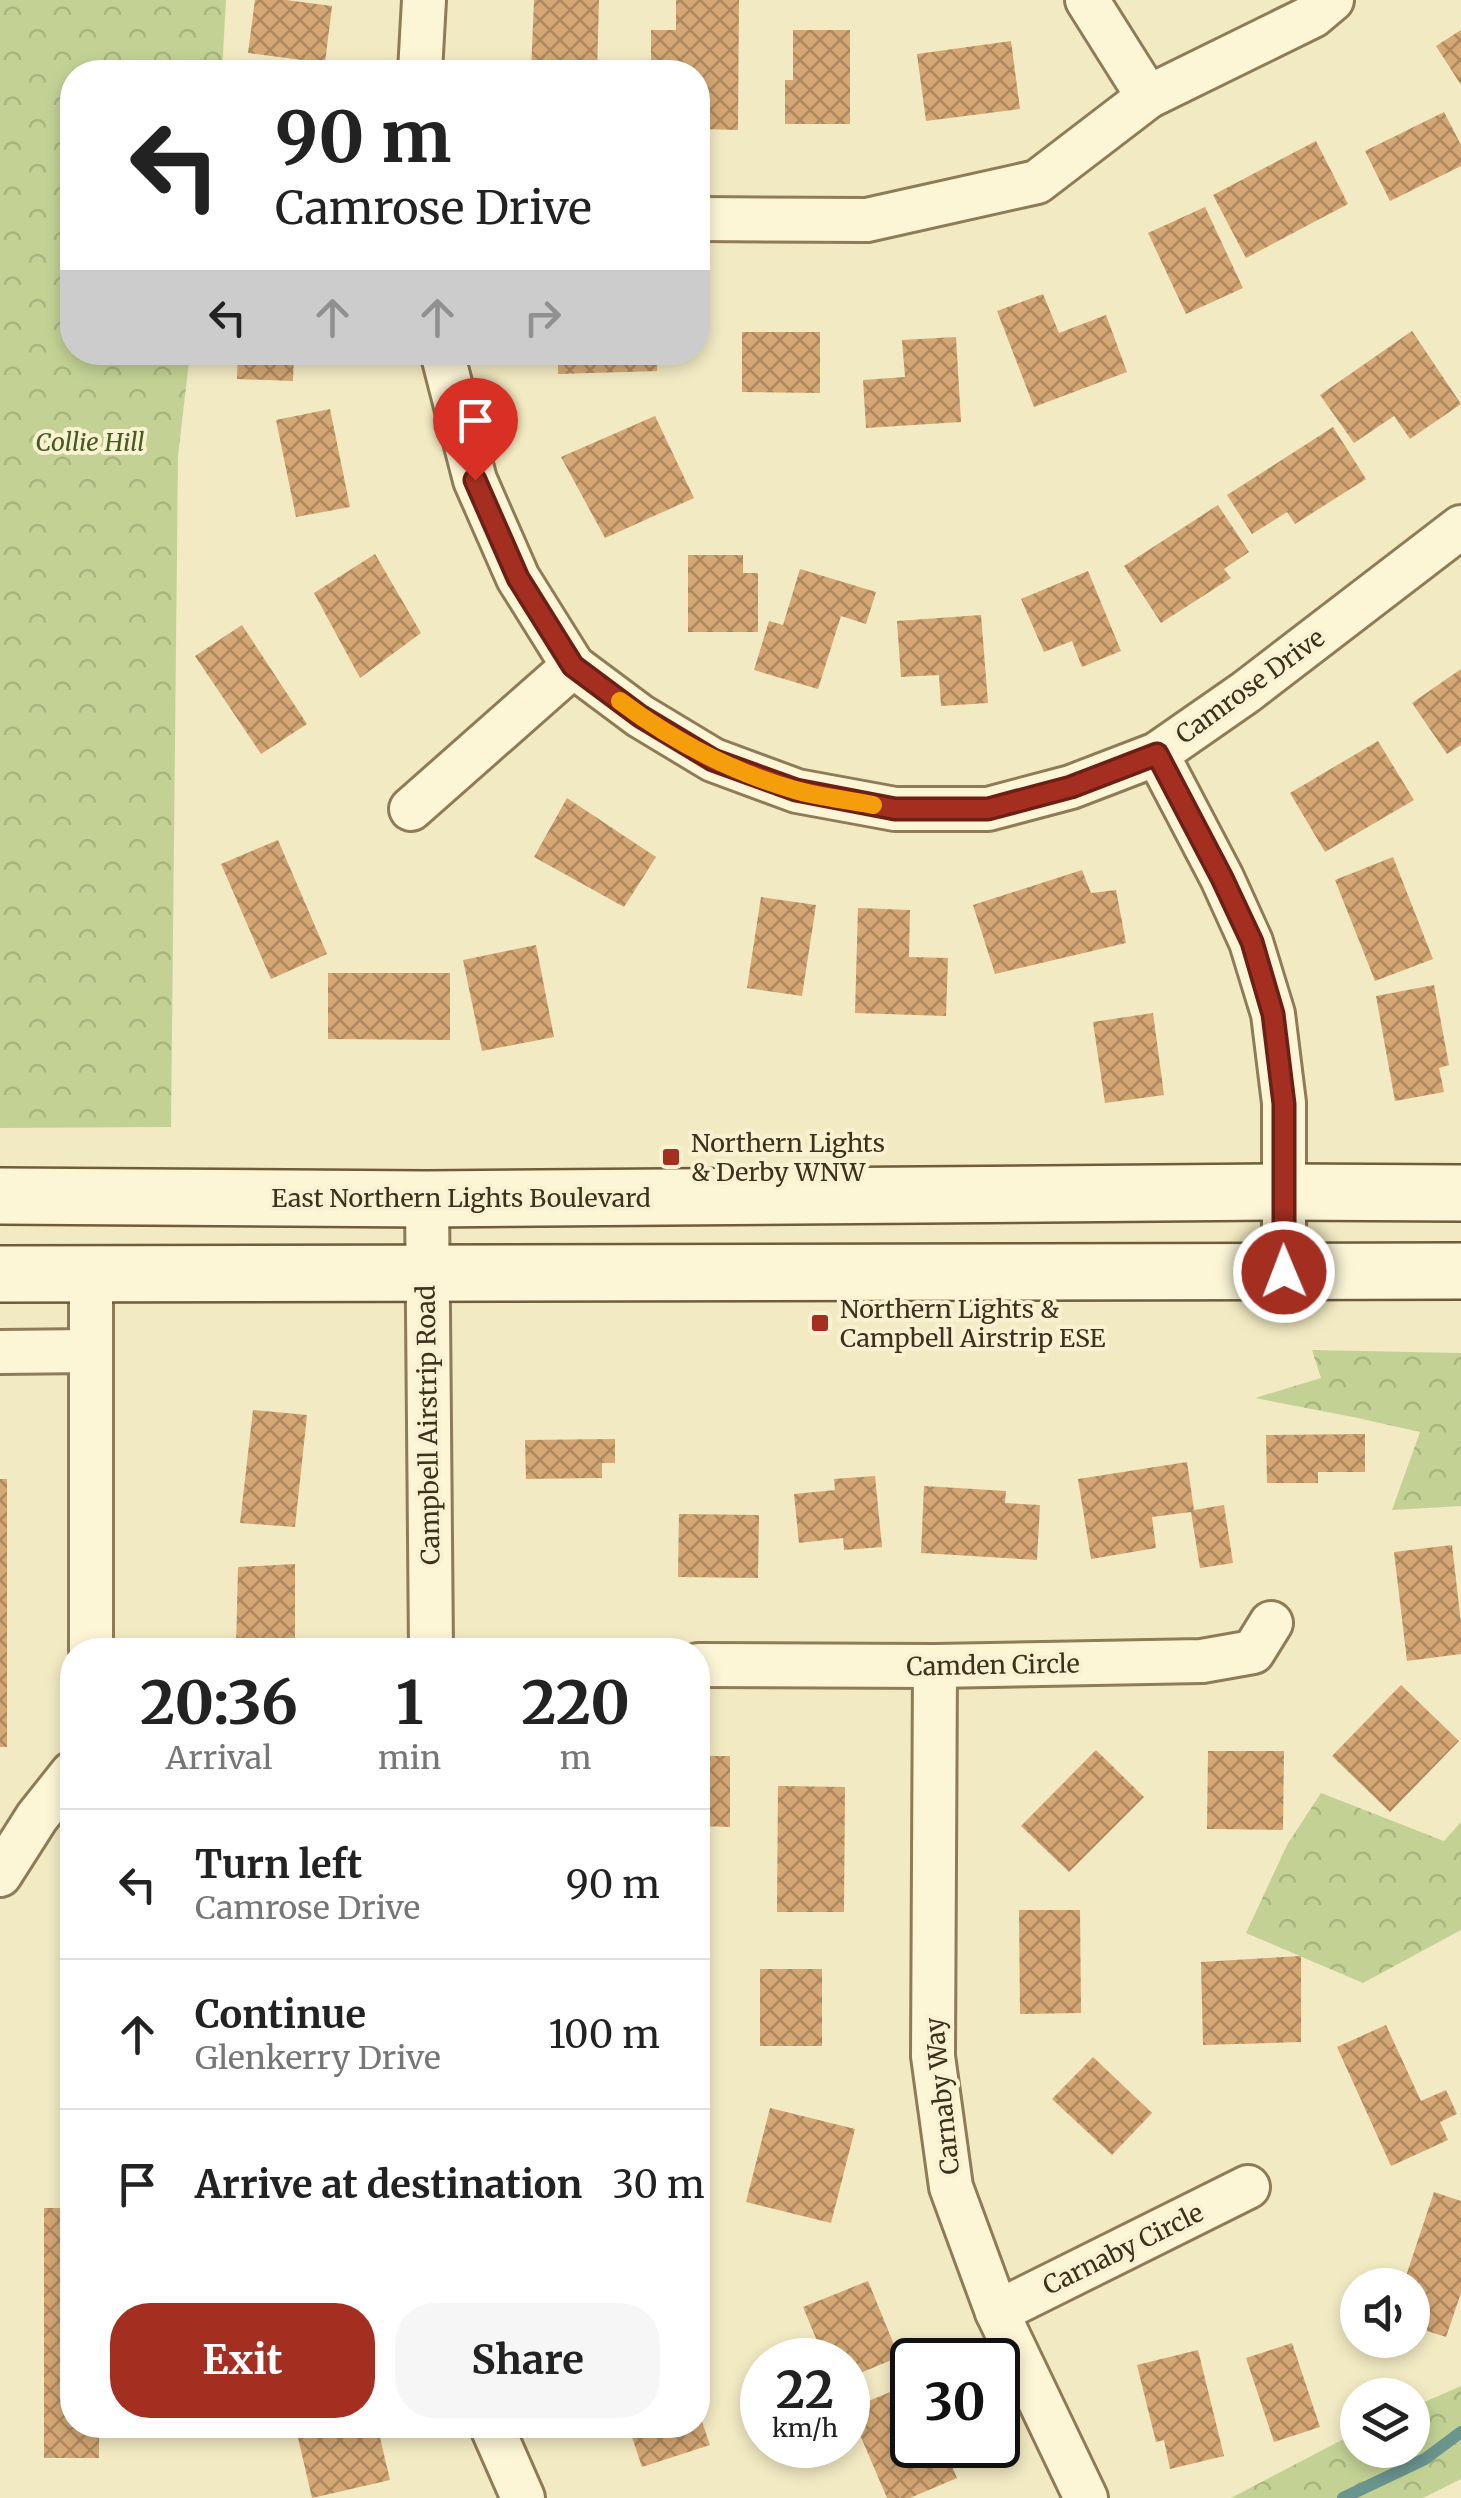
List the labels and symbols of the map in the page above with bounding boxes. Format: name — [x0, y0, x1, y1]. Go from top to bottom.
pin — [433, 378, 518, 481]
park label: Collie Hill — [35, 426, 145, 458]
street label: Camrose Drive — [1169, 621, 1331, 751]
place label: Northern Lights & Derby WNW — [691, 1127, 885, 1188]
marker: Northern Lights & Derby WNW — [660, 1146, 682, 1168]
street label: East Northern Lights Boulevard — [271, 1182, 651, 1214]
position arrow — [1232, 1220, 1336, 1324]
street label: Campbell Airstrip Road — [410, 1285, 446, 1565]
place label: Northern Lights & Campbell Airstrip ESE — [840, 1293, 1106, 1354]
marker: Northern Lights & Campbell Airstrip ESE — [809, 1312, 831, 1334]
street label: Camden Circle — [906, 1647, 1080, 1683]
street label: Carnaby Way — [918, 2015, 966, 2176]
street label: Carnaby Circle — [1038, 2196, 1208, 2302]
speed limit sign: 30 — [890, 2338, 1020, 2468]

